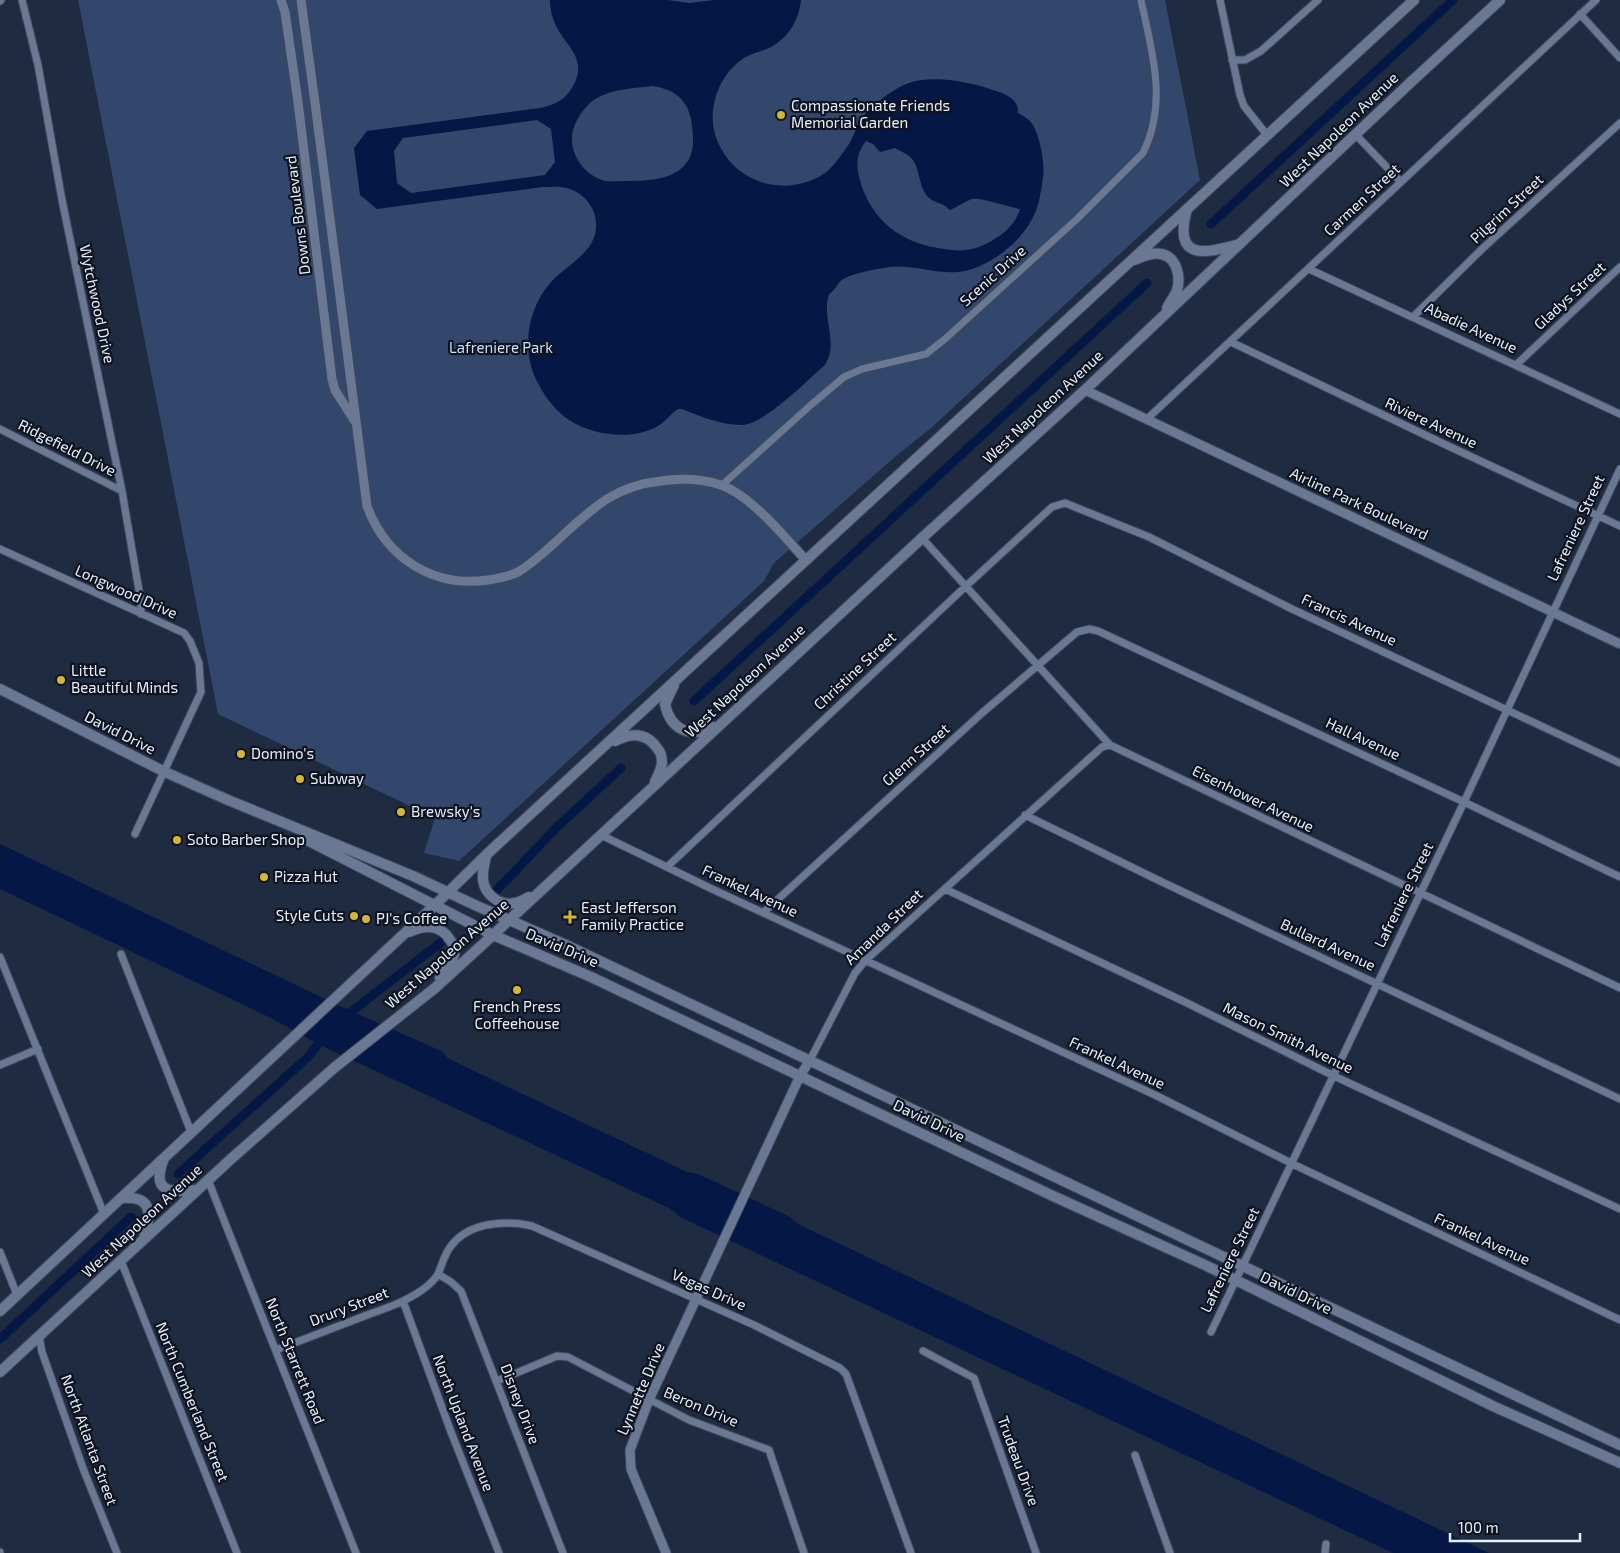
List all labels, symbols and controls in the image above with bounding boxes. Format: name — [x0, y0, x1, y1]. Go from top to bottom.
street label: West Napoleon Avenue — [1275, 68, 1401, 191]
place label: Compassionate Friends Memorial Garden — [791, 96, 950, 131]
marker: Compassionate Friends Memorial Garden — [775, 109, 787, 121]
street label: Downs Boulevard — [281, 155, 313, 276]
street label: Carmen Street — [1319, 159, 1403, 239]
street label: Pilgrim Street — [1466, 170, 1547, 247]
street label: Scenic Drive — [956, 241, 1029, 310]
street label: Wytchwood Drive — [77, 243, 119, 365]
street label: Gladys Street — [1530, 257, 1609, 333]
street label: Abadie Avenue — [1422, 298, 1520, 356]
park label: Lafreniere Park — [449, 338, 553, 356]
street label: West Napoleon Avenue — [979, 346, 1106, 467]
street label: Riviere Avenue — [1382, 393, 1480, 451]
street label: Ridgefield Drive — [16, 415, 119, 479]
street label: Airline Park Boulevard — [1287, 463, 1431, 543]
street label: Lafreniere Street — [1543, 471, 1608, 583]
street label: Longwood Drive — [72, 560, 180, 622]
street label: Francis Avenue — [1299, 589, 1400, 649]
street label: West Napoleon Avenue — [681, 620, 808, 741]
street label: Christine Street — [809, 627, 899, 713]
place label: Little Beautiful Minds — [71, 661, 178, 696]
marker: Little Beautiful Minds — [55, 674, 67, 686]
street label: David Drive — [82, 707, 159, 758]
street label: Hall Avenue — [1323, 713, 1403, 763]
street label: Glenn Street — [878, 719, 953, 789]
place label: Domino's — [251, 744, 314, 762]
marker: Domino's — [235, 748, 247, 760]
street label: Eisenhower Avenue — [1190, 761, 1317, 835]
place label: Subway — [310, 769, 364, 787]
marker: Subway — [294, 773, 306, 785]
place label: Brewsky's — [411, 802, 480, 820]
marker: Brewsky's — [395, 806, 407, 818]
place label: Soto Barber Shop — [187, 830, 305, 848]
marker: Soto Barber Shop — [171, 834, 183, 846]
street label: Lafreniere Street — [1370, 839, 1437, 950]
street label: Frankel Avenue — [700, 860, 801, 920]
place label: Pizza Hut — [274, 867, 338, 885]
marker: Pizza Hut — [258, 871, 270, 883]
street label: Amanda Street — [841, 884, 926, 968]
street label: West Napoleon Avenue — [381, 895, 512, 1012]
place label: East Jefferson Family Practice — [581, 898, 684, 933]
place label: Style Cuts — [276, 906, 344, 924]
place label: PJ's Coffee — [376, 909, 447, 927]
marker: Style Cuts — [348, 910, 360, 922]
marker: East Jefferson Family Practice — [563, 910, 577, 924]
marker: PJ's Coffee — [360, 913, 372, 925]
street label: Bullard Avenue — [1278, 914, 1379, 974]
street label: David Drive — [523, 924, 602, 970]
marker: French Press Coffeehouse — [511, 984, 523, 996]
place label: French Press Coffeehouse — [473, 997, 561, 1032]
street label: Mason Smith Avenue — [1220, 998, 1356, 1076]
street label: Frankel Avenue — [1067, 1032, 1168, 1092]
street label: David Drive — [891, 1095, 968, 1145]
street label: West Napoleon Avenue — [78, 1160, 205, 1281]
street label: Lafreniere Street — [1196, 1204, 1263, 1315]
street label: Frankel Avenue — [1432, 1208, 1533, 1268]
street label: Vegas Drive — [669, 1265, 749, 1314]
street label: David Drive — [1258, 1267, 1335, 1317]
street label: Drury Street — [307, 1283, 391, 1329]
street label: North Starrett Road — [262, 1295, 329, 1426]
street label: North Cumberland Street — [153, 1319, 233, 1484]
street label: Lynnette Drive — [613, 1340, 668, 1437]
street label: North Upland Avenue — [430, 1352, 498, 1493]
street label: Disney Drive — [497, 1361, 544, 1446]
street label: North Atlanta Street — [58, 1372, 122, 1508]
street label: Beron Drive — [661, 1382, 741, 1430]
street label: Trudeau Drive — [994, 1413, 1044, 1508]
scale bar — [1450, 1510, 1580, 1542]
text: 100 m — [1458, 1518, 1499, 1536]

